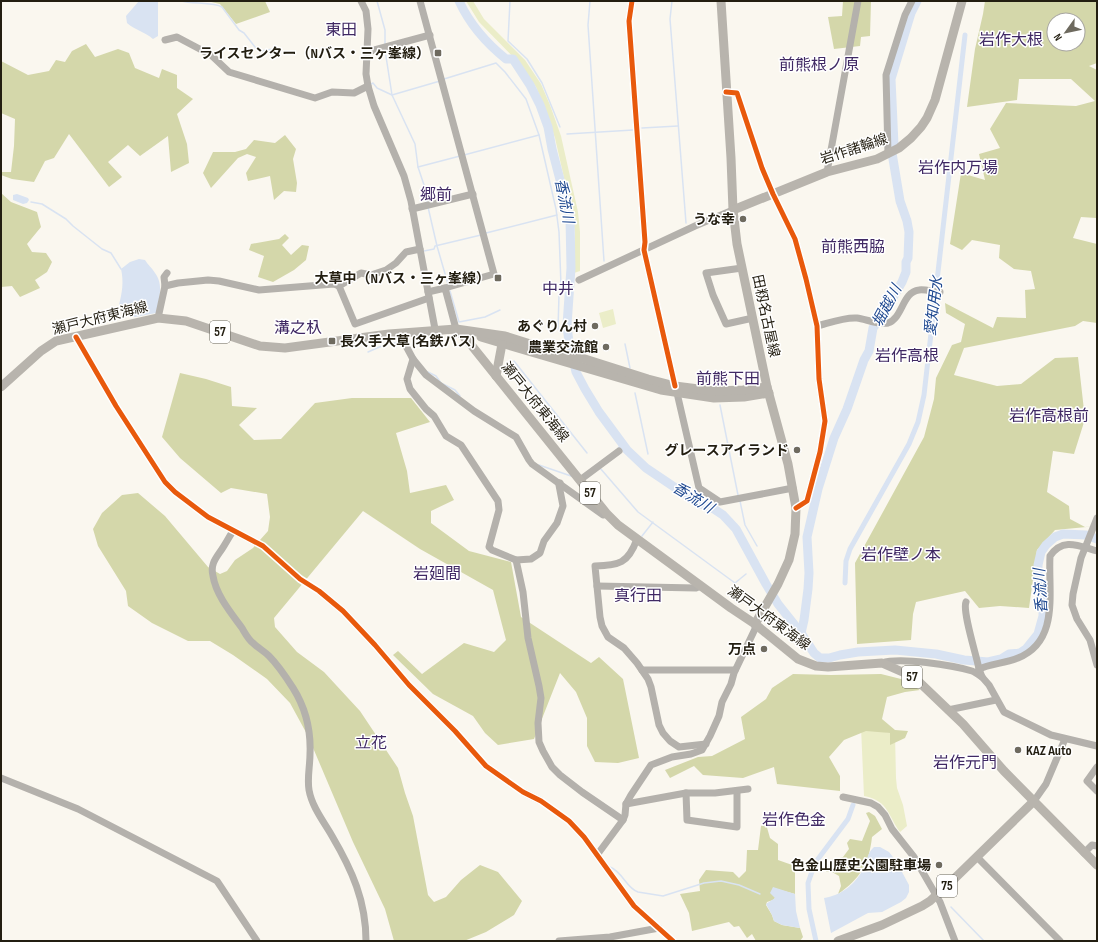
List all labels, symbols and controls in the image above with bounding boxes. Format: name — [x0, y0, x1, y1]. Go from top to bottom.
north arrow — [1046, 12, 1086, 52]
district label: 東田 — [325, 21, 357, 40]
district label: 岩作大根 — [979, 31, 1043, 50]
text: N — [1051, 31, 1065, 43]
place label: ライスセンター（Nバス・三ヶ峯線） — [199, 45, 430, 62]
marker: ライスセンター（Nバス・三ヶ峯線） — [433, 48, 443, 58]
district label: 前熊根ノ原 — [779, 56, 859, 75]
street label: 岩作諸輪線 — [818, 130, 890, 168]
district label: 岩作内万場 — [918, 159, 998, 178]
water label: 香流川 — [550, 177, 578, 227]
district label: 郷前 — [420, 186, 452, 205]
place label: うな幸 — [693, 211, 735, 228]
marker: うな幸 — [738, 214, 748, 224]
district label: 前熊西脇 — [821, 238, 885, 257]
place label: 大草中（Nバス・三ヶ峯線） — [315, 270, 490, 287]
marker: 大草中（Nバス・三ヶ峯線） — [493, 273, 503, 283]
street label: 田籾名古屋線 — [749, 273, 783, 359]
water label: 愛知用水 — [921, 273, 947, 337]
district label: 中井 — [542, 280, 574, 299]
water label: 堀越川 — [868, 280, 907, 330]
street label: 瀬戸大府東海線 — [50, 298, 150, 338]
place label: あぐりん村 — [517, 318, 587, 335]
district label: 溝之杁 — [274, 319, 322, 338]
road number: 57 — [210, 321, 230, 343]
marker: あぐりん村 — [590, 321, 600, 331]
place label: 長久手大草 (名鉄バス) — [340, 333, 475, 350]
marker: 長久手大草 (名鉄バス) — [327, 336, 337, 346]
place label: 農業交流館 — [528, 339, 598, 356]
marker: 農業交流館 — [601, 342, 611, 352]
district label: 岩作高根 — [875, 347, 939, 366]
street label: 瀬戸大府東海線 — [498, 359, 572, 445]
district label: 前熊下田 — [696, 370, 760, 389]
district label: 岩作高根前 — [1009, 407, 1089, 426]
place label: グレースアイランド — [664, 442, 789, 459]
marker: グレースアイランド — [792, 445, 802, 455]
water label: 香流川 — [669, 478, 719, 519]
road number: 57 — [580, 482, 600, 504]
district label: 岩作壁ノ本 — [861, 546, 941, 565]
district label: 岩廻間 — [413, 565, 461, 584]
water label: 香流川 — [1030, 566, 1052, 614]
street label: 瀬戸大府東海線 — [724, 582, 814, 654]
district label: 真行田 — [614, 587, 662, 606]
place label: 万点 — [728, 641, 756, 658]
marker: 万点 — [759, 644, 769, 654]
road number: 57 — [902, 666, 922, 688]
district label: 立花 — [355, 734, 387, 753]
place label: KAZ Auto — [1026, 742, 1072, 759]
marker: KAZ Auto — [1013, 745, 1023, 755]
district label: 岩作元門 — [933, 754, 997, 773]
district label: 岩作色金 — [762, 811, 826, 830]
place label: 色金山歴史公園駐車場 — [791, 857, 931, 874]
marker: 色金山歴史公園駐車場 — [934, 860, 944, 870]
road number: 75 — [937, 875, 957, 897]

